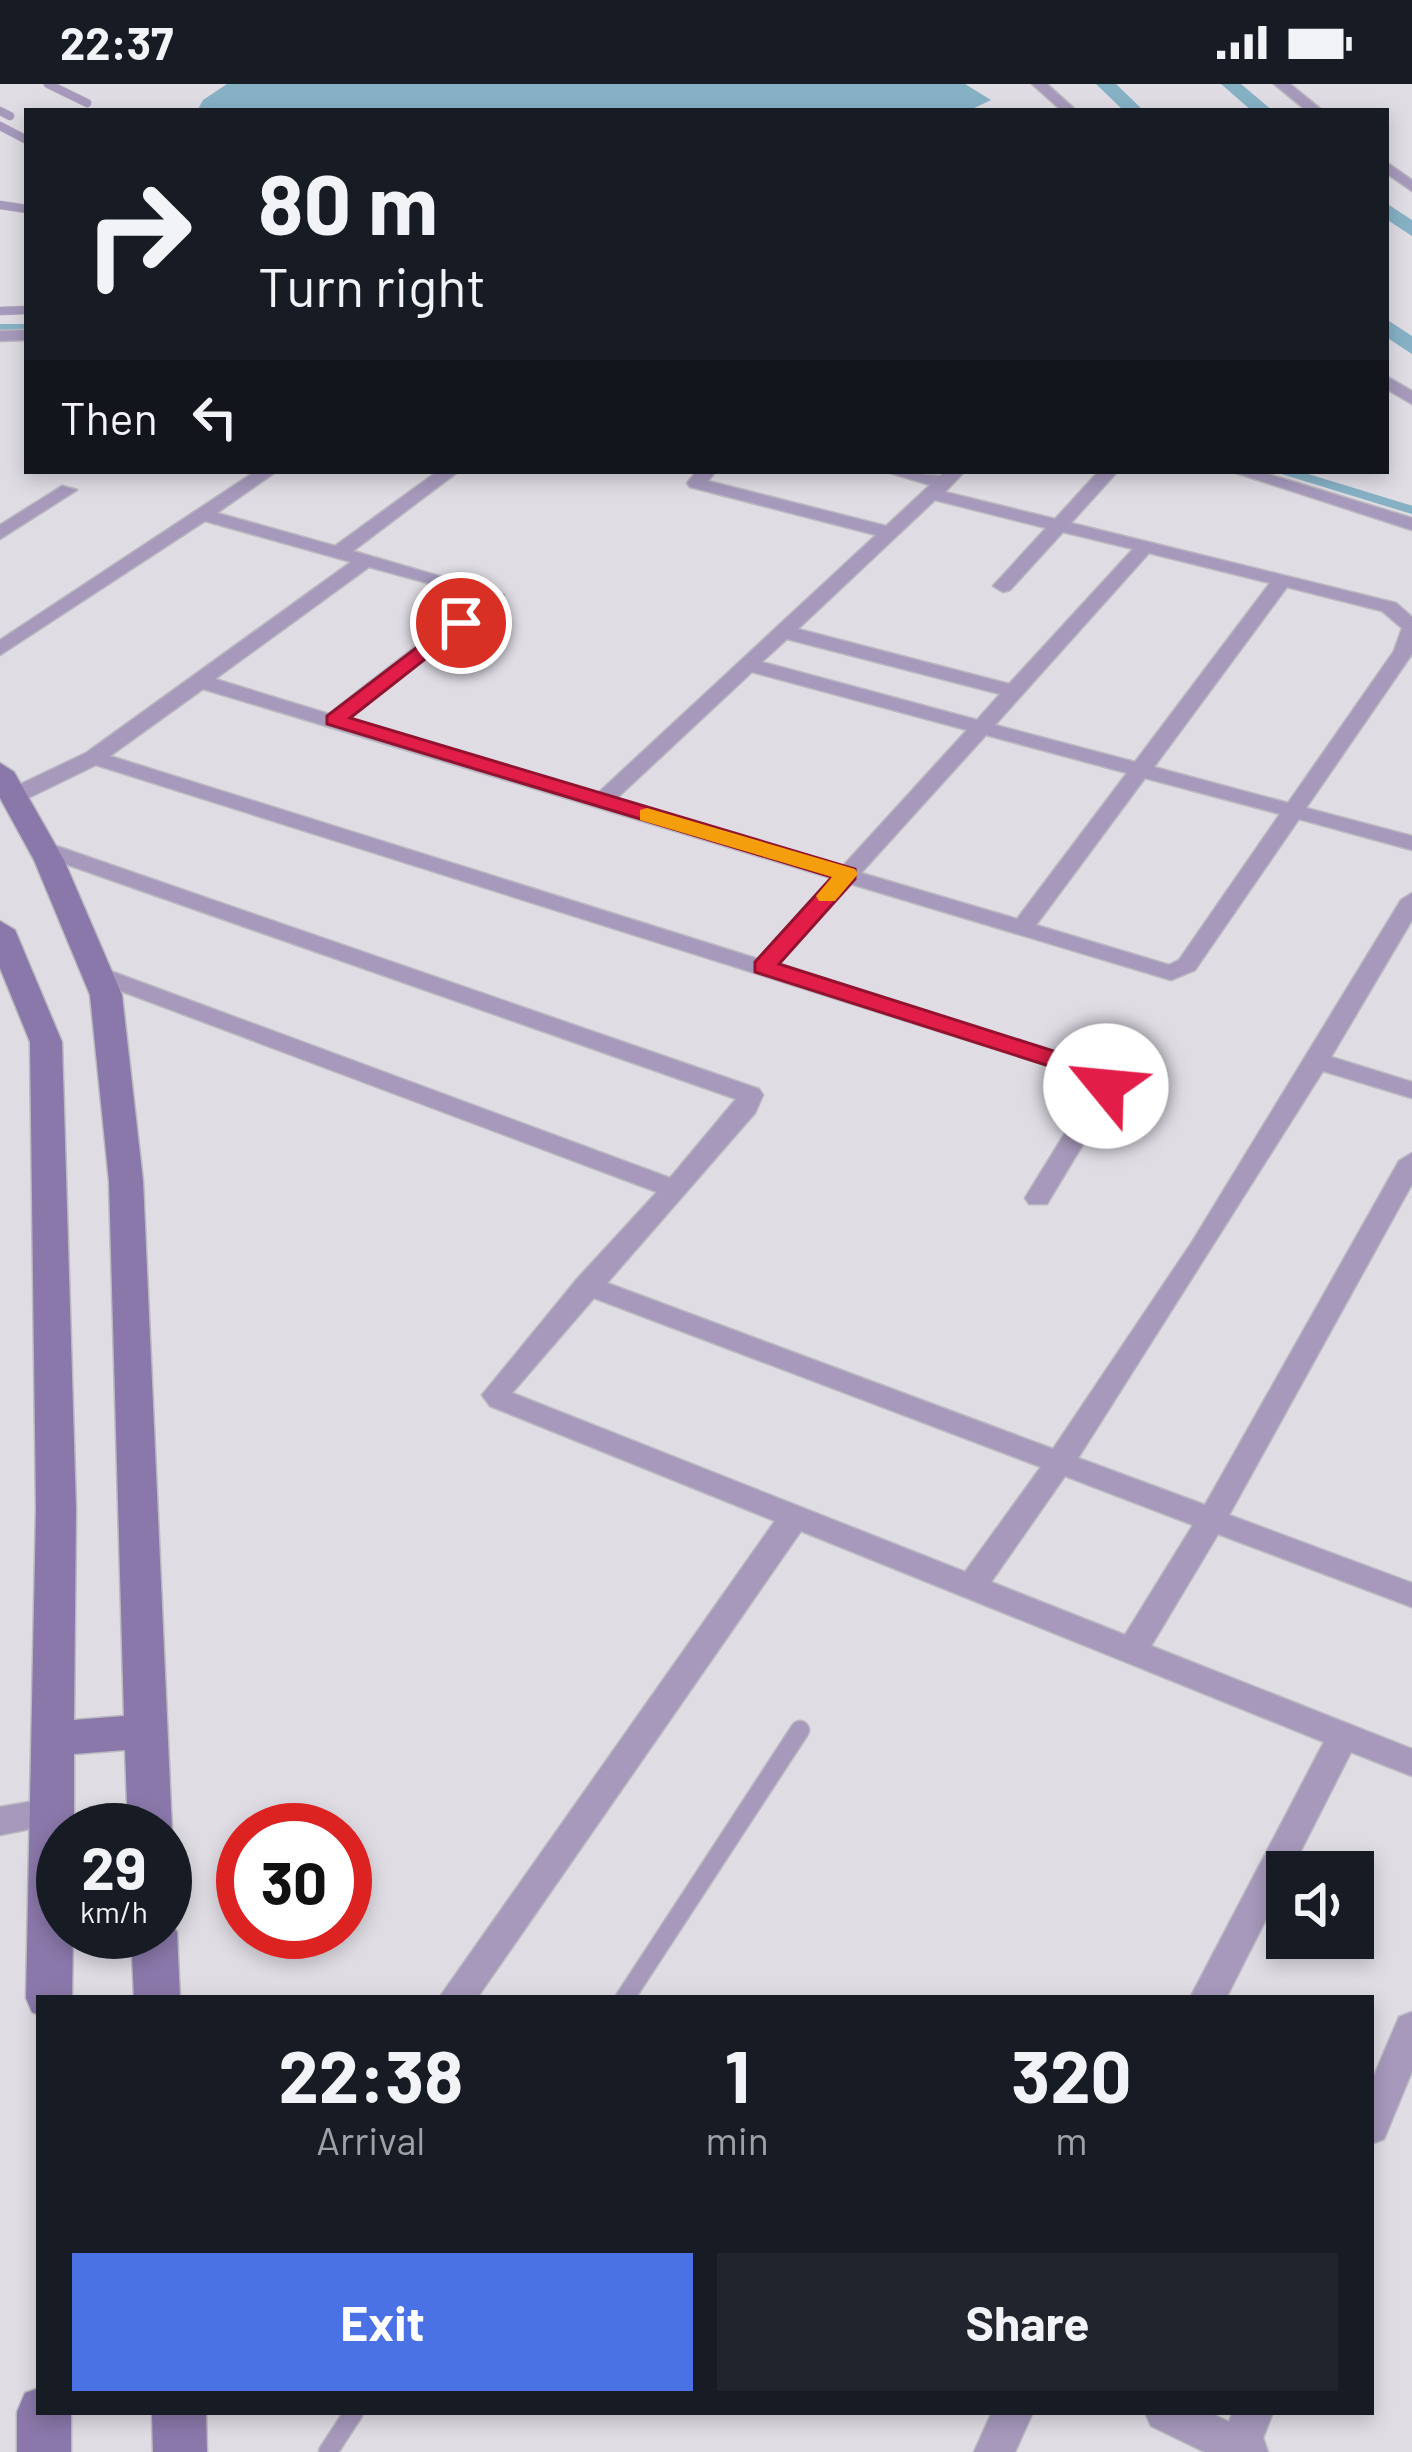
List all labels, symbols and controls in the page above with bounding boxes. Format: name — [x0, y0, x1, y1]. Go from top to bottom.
text: 22:37 — [60, 15, 173, 69]
text: 80 m — [258, 151, 438, 252]
icon: right — [60, 156, 216, 312]
text: Turn right — [258, 253, 486, 318]
icon: left — [182, 384, 248, 450]
text: Then — [60, 390, 158, 444]
pin — [410, 572, 512, 674]
icon: arrive — [428, 590, 494, 656]
position arrow — [1043, 1023, 1169, 1149]
speed limit sign: 30 — [216, 1803, 372, 1959]
text: 29 — [81, 1830, 147, 1902]
map controls — [1266, 1851, 1374, 1959]
button: sound — [1266, 1851, 1374, 1959]
text: km/h — [80, 1893, 148, 1929]
text: 22:38 — [278, 2031, 463, 2117]
text: 1 — [724, 2031, 750, 2117]
text: 320 — [1011, 2031, 1132, 2117]
text: Arrival — [316, 2116, 425, 2163]
text: min — [706, 2116, 769, 2163]
text: m — [1055, 2116, 1088, 2163]
button: Exit — [72, 2253, 693, 2391]
button: Share — [717, 2253, 1338, 2391]

